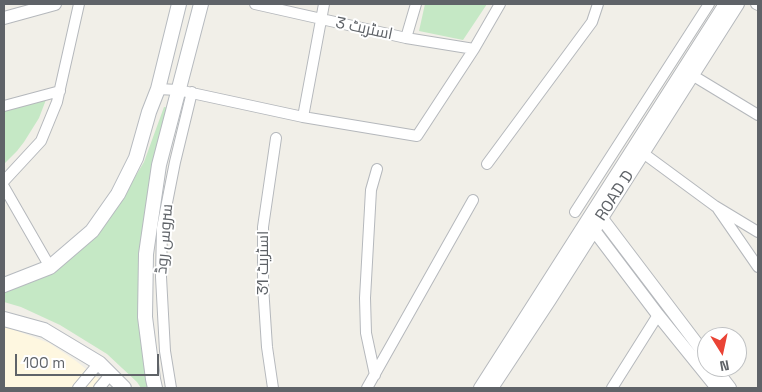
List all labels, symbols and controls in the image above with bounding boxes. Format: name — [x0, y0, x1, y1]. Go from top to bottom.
street label: اسٹریٹ 3 — [334, 14, 394, 44]
street label: ROAD D — [592, 167, 638, 225]
street label: سروس روڈ — [152, 203, 178, 275]
street label: اسٹریٹ 31 — [254, 231, 274, 295]
north arrow — [697, 327, 747, 377]
scale bar — [18, 344, 161, 376]
text: 100 m — [23, 353, 65, 372]
text: N — [718, 356, 731, 375]

